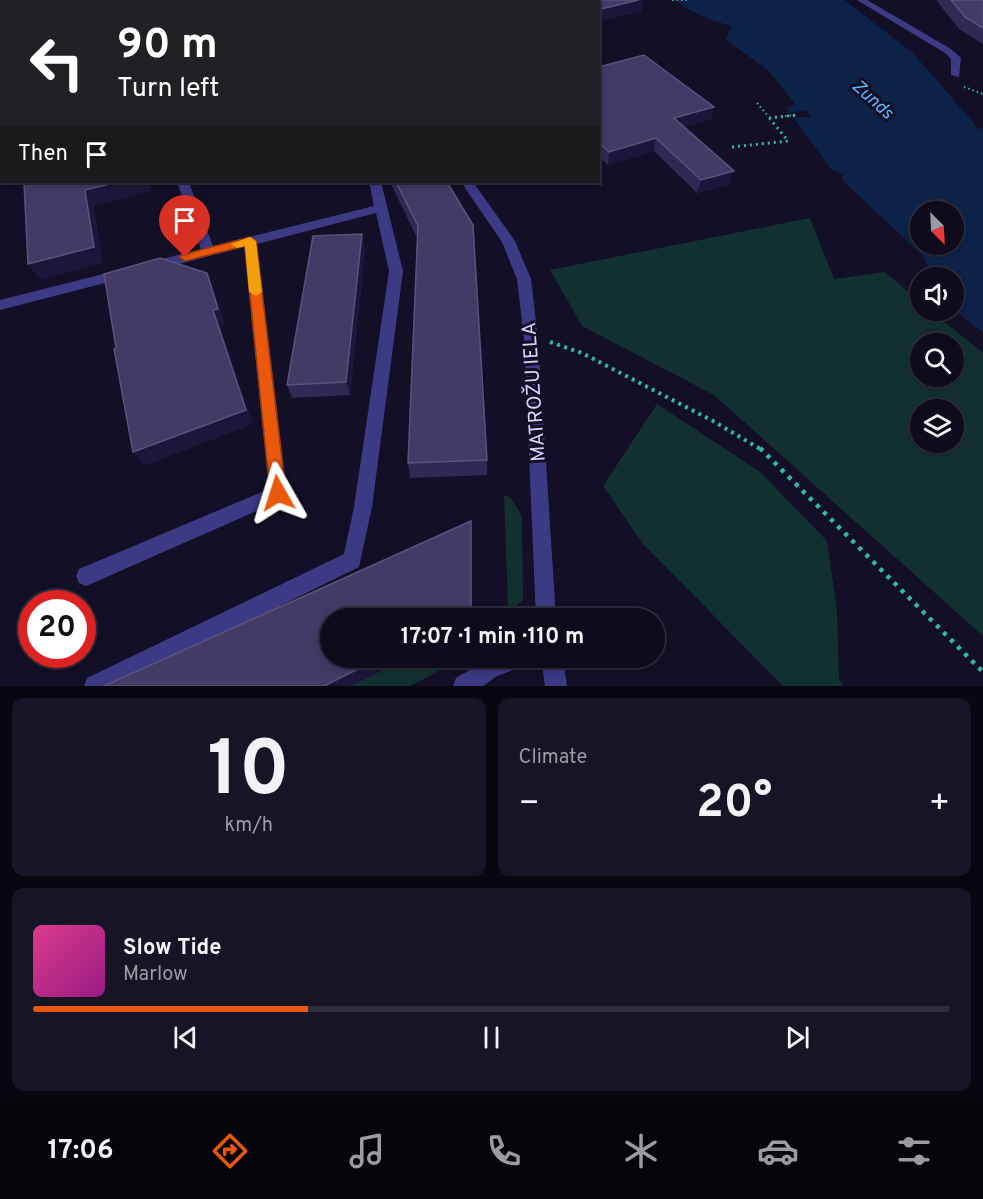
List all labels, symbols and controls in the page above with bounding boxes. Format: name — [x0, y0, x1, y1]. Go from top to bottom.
text: 90 m — [117, 20, 218, 73]
icon: left — [18, 24, 96, 102]
text: Turn left — [117, 72, 219, 106]
water label: Zunds — [846, 75, 898, 126]
icon: arrive — [80, 138, 113, 171]
text: Then — [18, 141, 68, 168]
pin — [159, 195, 210, 257]
north arrow — [910, 201, 964, 255]
map controls — [910, 201, 964, 453]
icon: arrive — [168, 204, 201, 237]
button: sound — [910, 267, 964, 321]
street label: MATROŽU IELA — [515, 321, 553, 463]
button: search — [910, 333, 964, 387]
button: layers — [910, 399, 964, 453]
position arrow — [246, 461, 310, 525]
speed limit sign: 20 — [18, 590, 96, 668]
text: 17:07 · 1 min · 110 m — [401, 624, 584, 651]
text: 10 — [208, 724, 290, 823]
text: Climate — [519, 745, 587, 771]
text: 20° — [696, 776, 772, 833]
text: − — [519, 784, 540, 826]
text: + — [929, 784, 950, 826]
text: km/h — [224, 813, 273, 839]
text: Slow Tide — [123, 935, 222, 962]
text: Marlow — [123, 962, 187, 988]
icon: previous — [169, 1021, 202, 1054]
icon: pause — [475, 1021, 508, 1054]
icon: next — [781, 1021, 814, 1054]
icon: directions — [209, 1130, 251, 1172]
icon: music — [346, 1130, 388, 1172]
icon: phone — [483, 1130, 525, 1172]
icon: climate — [620, 1130, 662, 1172]
icon: car — [757, 1130, 799, 1172]
icon: filters — [893, 1130, 935, 1172]
text: 17:06 — [47, 1134, 114, 1168]

